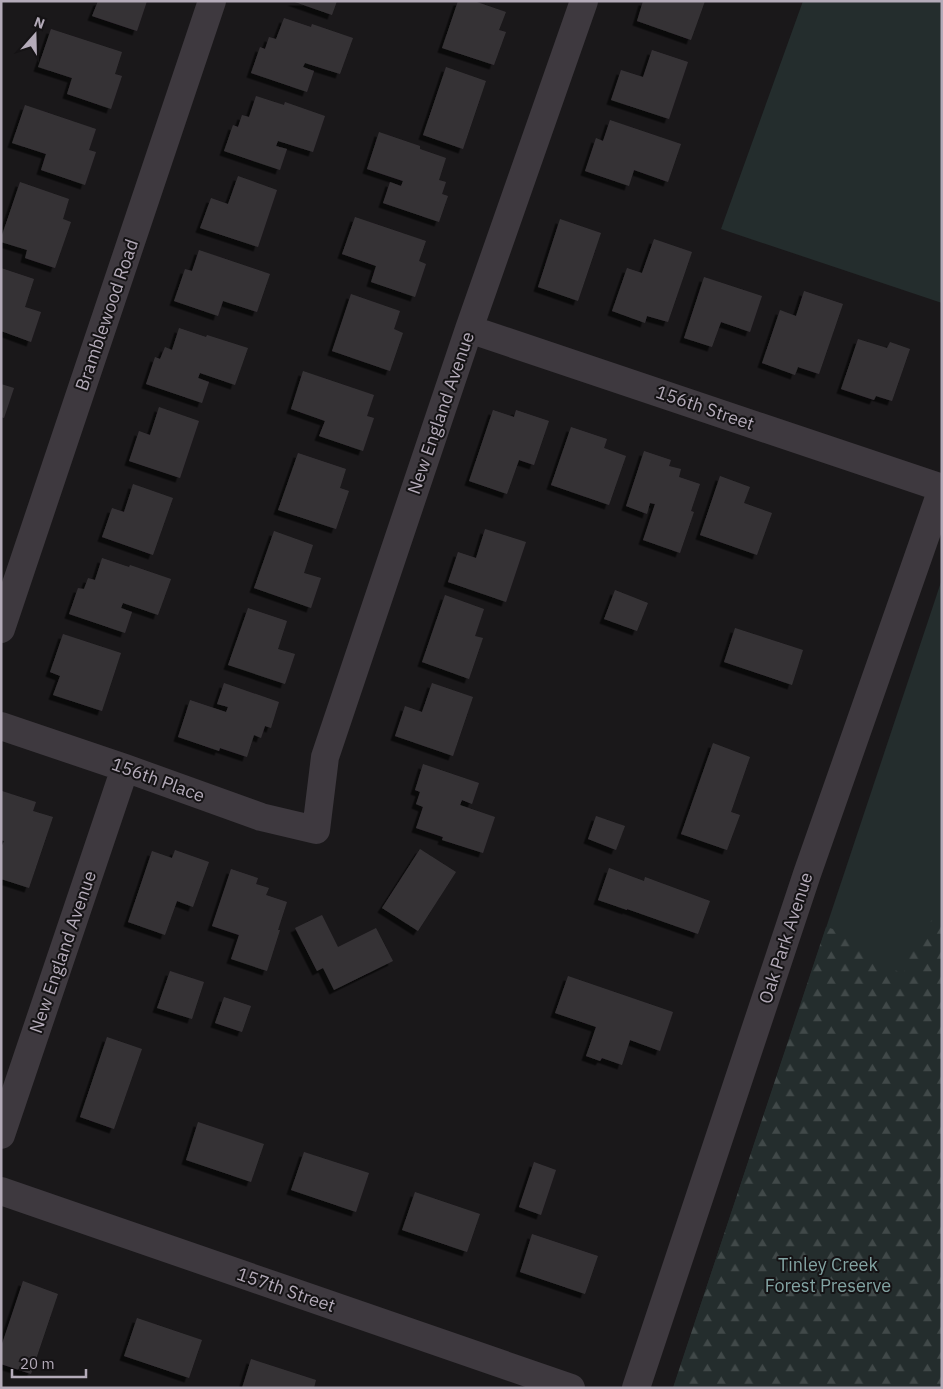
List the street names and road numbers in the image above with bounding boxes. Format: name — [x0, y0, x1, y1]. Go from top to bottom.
street label: Bramblewood Road — [70, 236, 143, 394]
street label: New England Avenue — [402, 328, 479, 497]
street label: 156th Street — [653, 380, 757, 435]
street label: 156th Place — [108, 752, 208, 807]
street label: New England Avenue — [24, 867, 101, 1036]
street label: Oak Park Avenue — [753, 869, 818, 1006]
street label: 157th Street — [234, 1262, 338, 1317]

